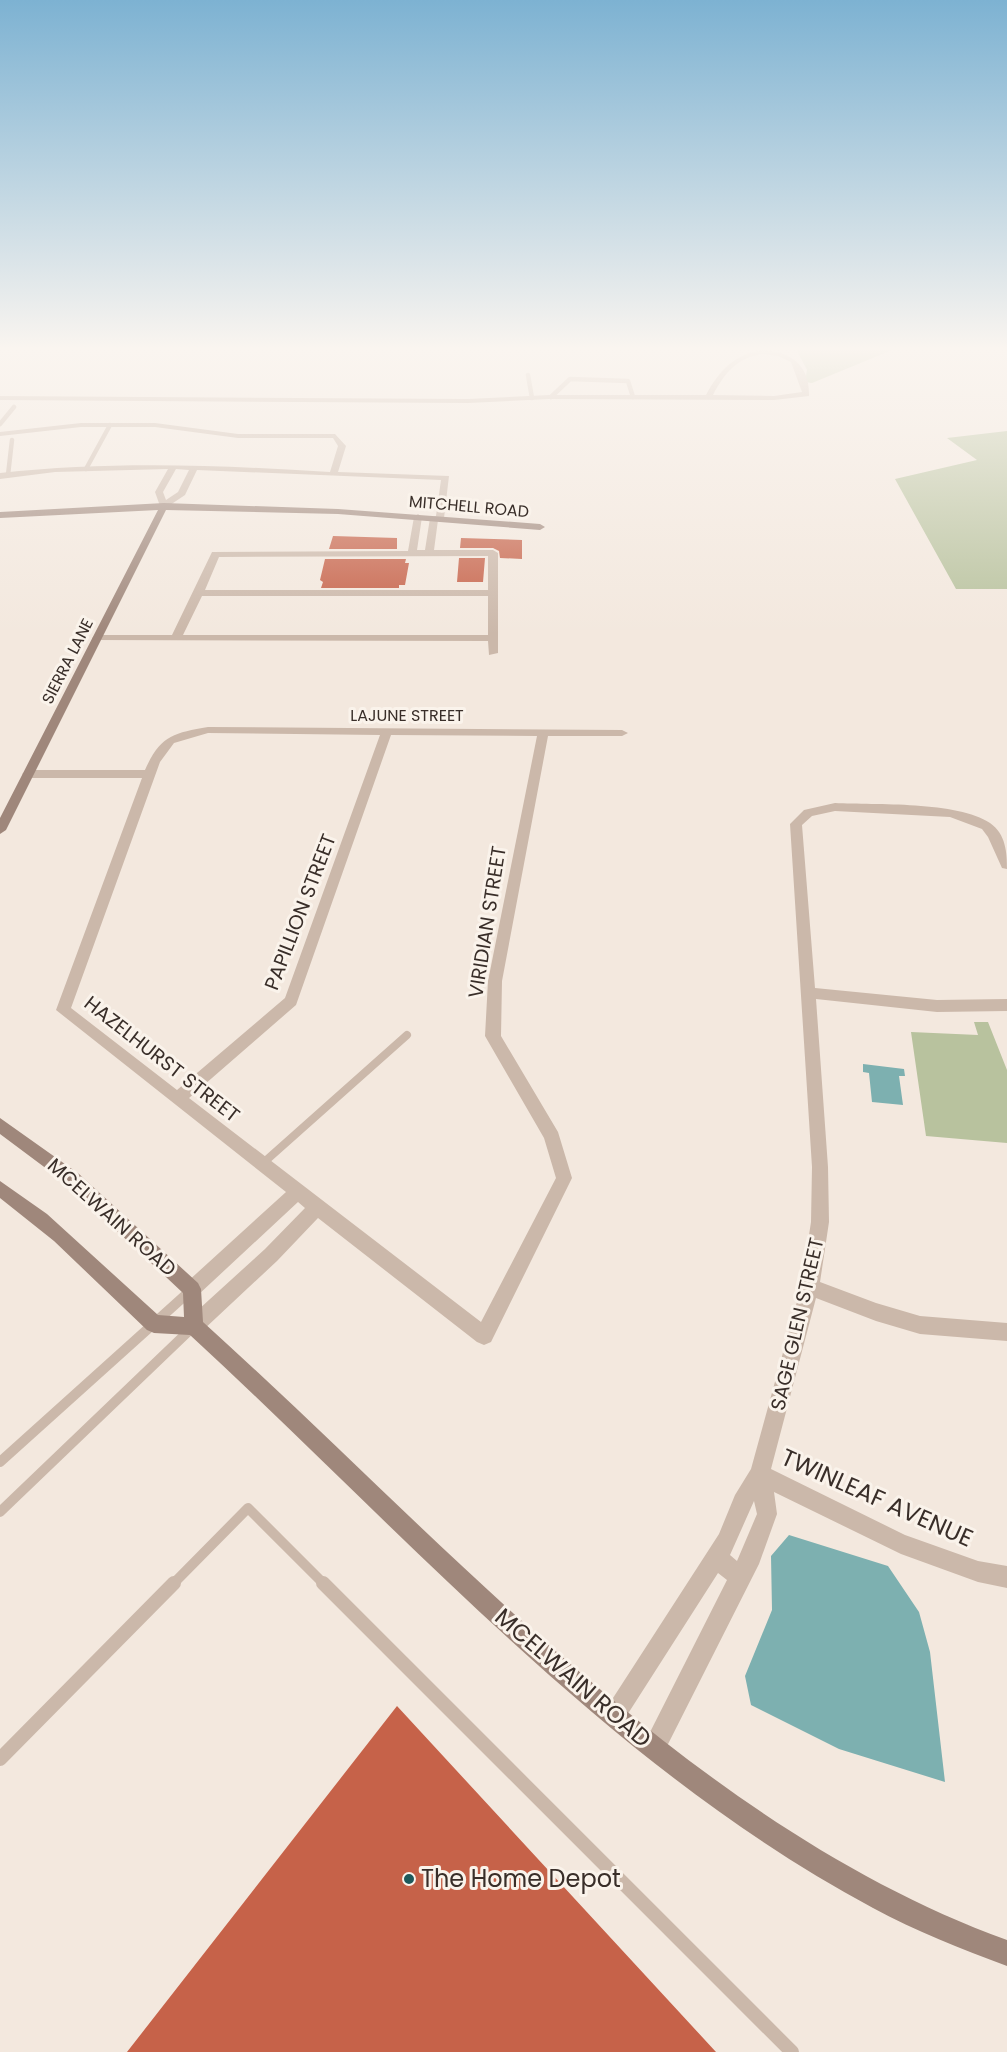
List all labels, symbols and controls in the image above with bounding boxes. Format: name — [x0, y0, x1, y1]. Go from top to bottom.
street label: MITCHELL ROAD — [408, 490, 530, 523]
street label: SIERRA LANE — [36, 614, 99, 708]
street label: LAJUNE STREET — [350, 704, 464, 727]
street label: PAPILLION STREET — [257, 830, 343, 994]
street label: VIRIDIAN STREET — [461, 844, 513, 1000]
street label: HAZELHURST STREET — [78, 989, 246, 1129]
street label: MCELWAIN ROAD — [42, 1152, 182, 1282]
street label: SAGE GLEN STREET — [764, 1235, 831, 1413]
street label: TWINLEAF AVENUE — [776, 1440, 978, 1555]
street label: MCELWAIN ROAD — [488, 1600, 659, 1755]
place label: The Home Depot — [421, 1862, 621, 1895]
marker: The Home Depot — [402, 1872, 416, 1886]

